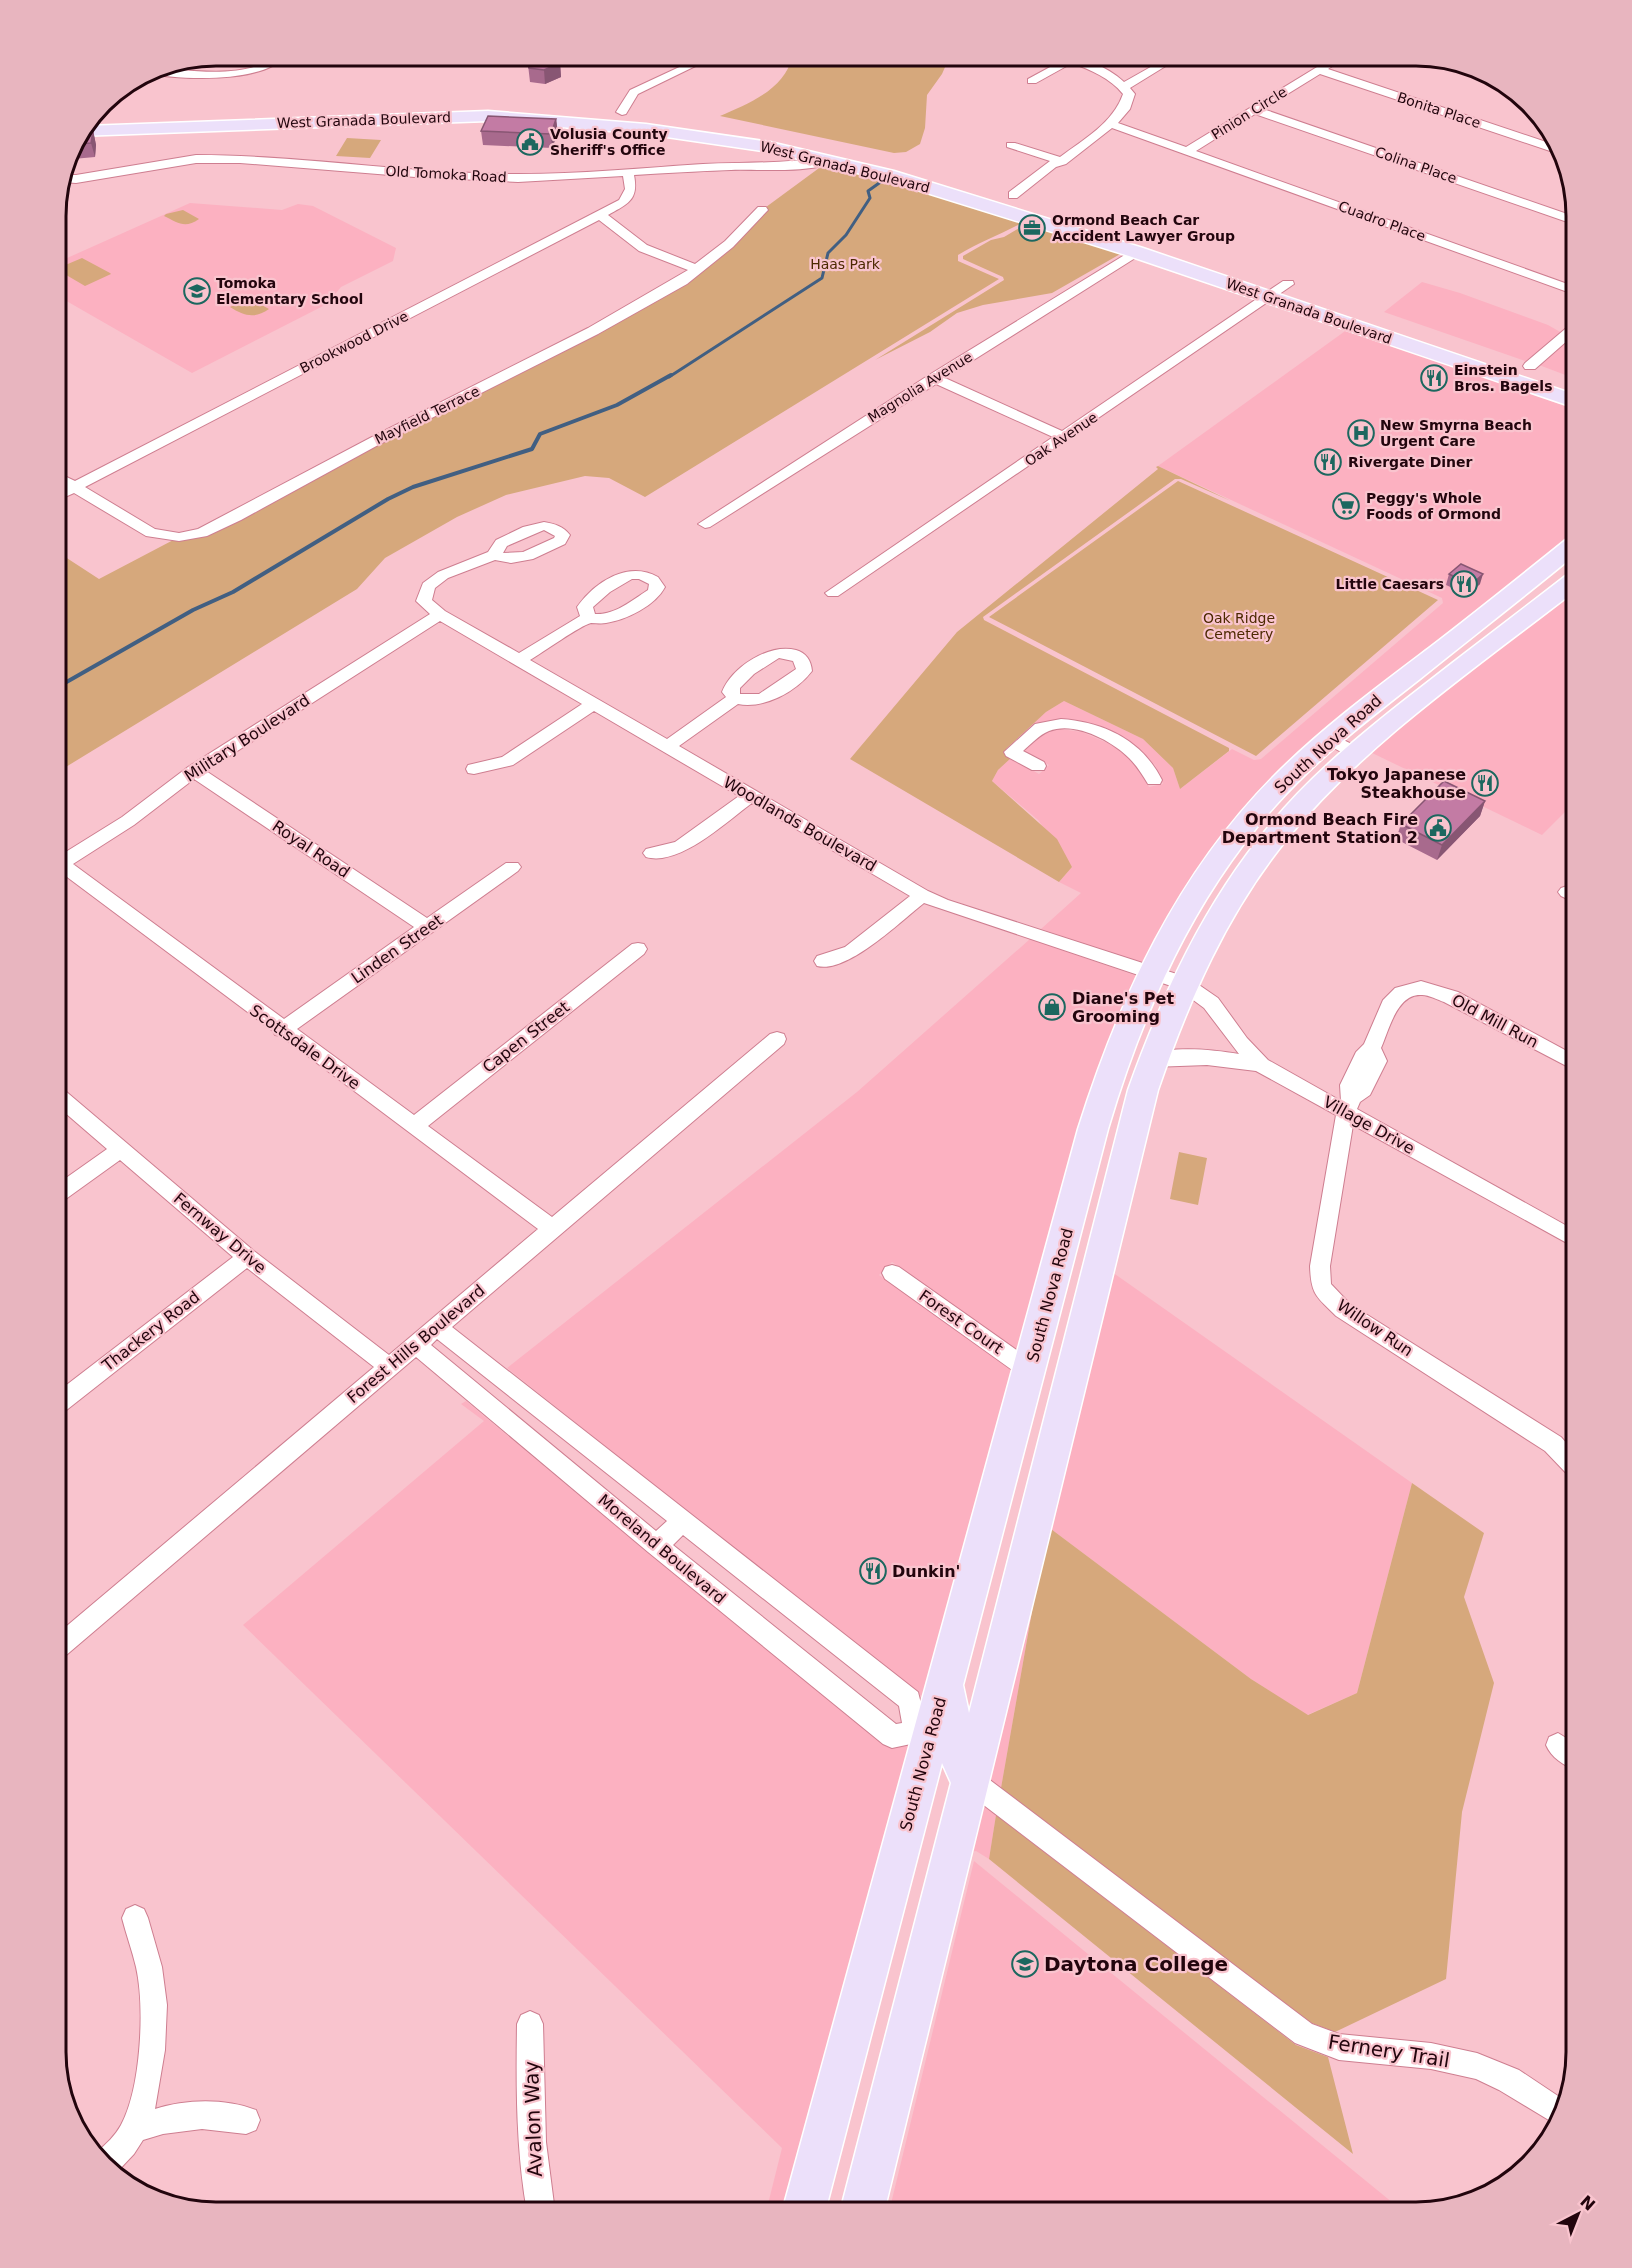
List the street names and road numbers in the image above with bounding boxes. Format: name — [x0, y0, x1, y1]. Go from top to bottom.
street label: Pinion Circle — [1208, 83, 1290, 143]
street label: Bonita Place — [1395, 89, 1483, 131]
street label: West Granada Boulevard — [277, 109, 451, 131]
street label: West Granada Boulevard — [759, 138, 931, 196]
street label: Colina Place — [1373, 144, 1459, 186]
street label: Old Tomoka Road — [385, 163, 507, 185]
street label: Cuadro Place — [1336, 198, 1428, 244]
street label: West Granada Boulevard — [1224, 275, 1394, 347]
street label: Brookwood Drive — [297, 308, 411, 376]
street label: Magnolia Avenue — [865, 348, 975, 426]
street label: Mayfield Terrace — [372, 383, 482, 447]
street label: Oak Avenue — [1022, 409, 1100, 469]
street label: Military Boulevard — [181, 690, 313, 786]
street label: South Nova Road — [1270, 691, 1386, 797]
street label: Woodlands Boulevard — [720, 772, 880, 876]
street label: Royal Road — [269, 816, 353, 882]
street label: Linden Street — [348, 910, 446, 988]
street label: Old Mill Run — [1449, 990, 1541, 1052]
street label: Capen Street — [479, 997, 573, 1077]
street label: Scottsdale Drive — [246, 1001, 364, 1093]
street label: Village Drive — [1320, 1092, 1418, 1158]
street label: Fernway Drive — [170, 1189, 270, 1277]
street label: South Nova Road — [1023, 1226, 1077, 1364]
street label: Forest Hills Boulevard — [343, 1281, 489, 1407]
street label: Forest Court — [915, 1286, 1007, 1358]
street label: Thackery Road — [98, 1287, 203, 1376]
street label: Willow Run — [1333, 1296, 1417, 1360]
street label: Moreland Boulevard — [595, 1490, 729, 1608]
street label: South Nova Road — [896, 1695, 950, 1833]
street label: Fernery Trail — [1326, 2030, 1452, 2072]
street label: Avalon Way — [519, 2060, 547, 2177]

